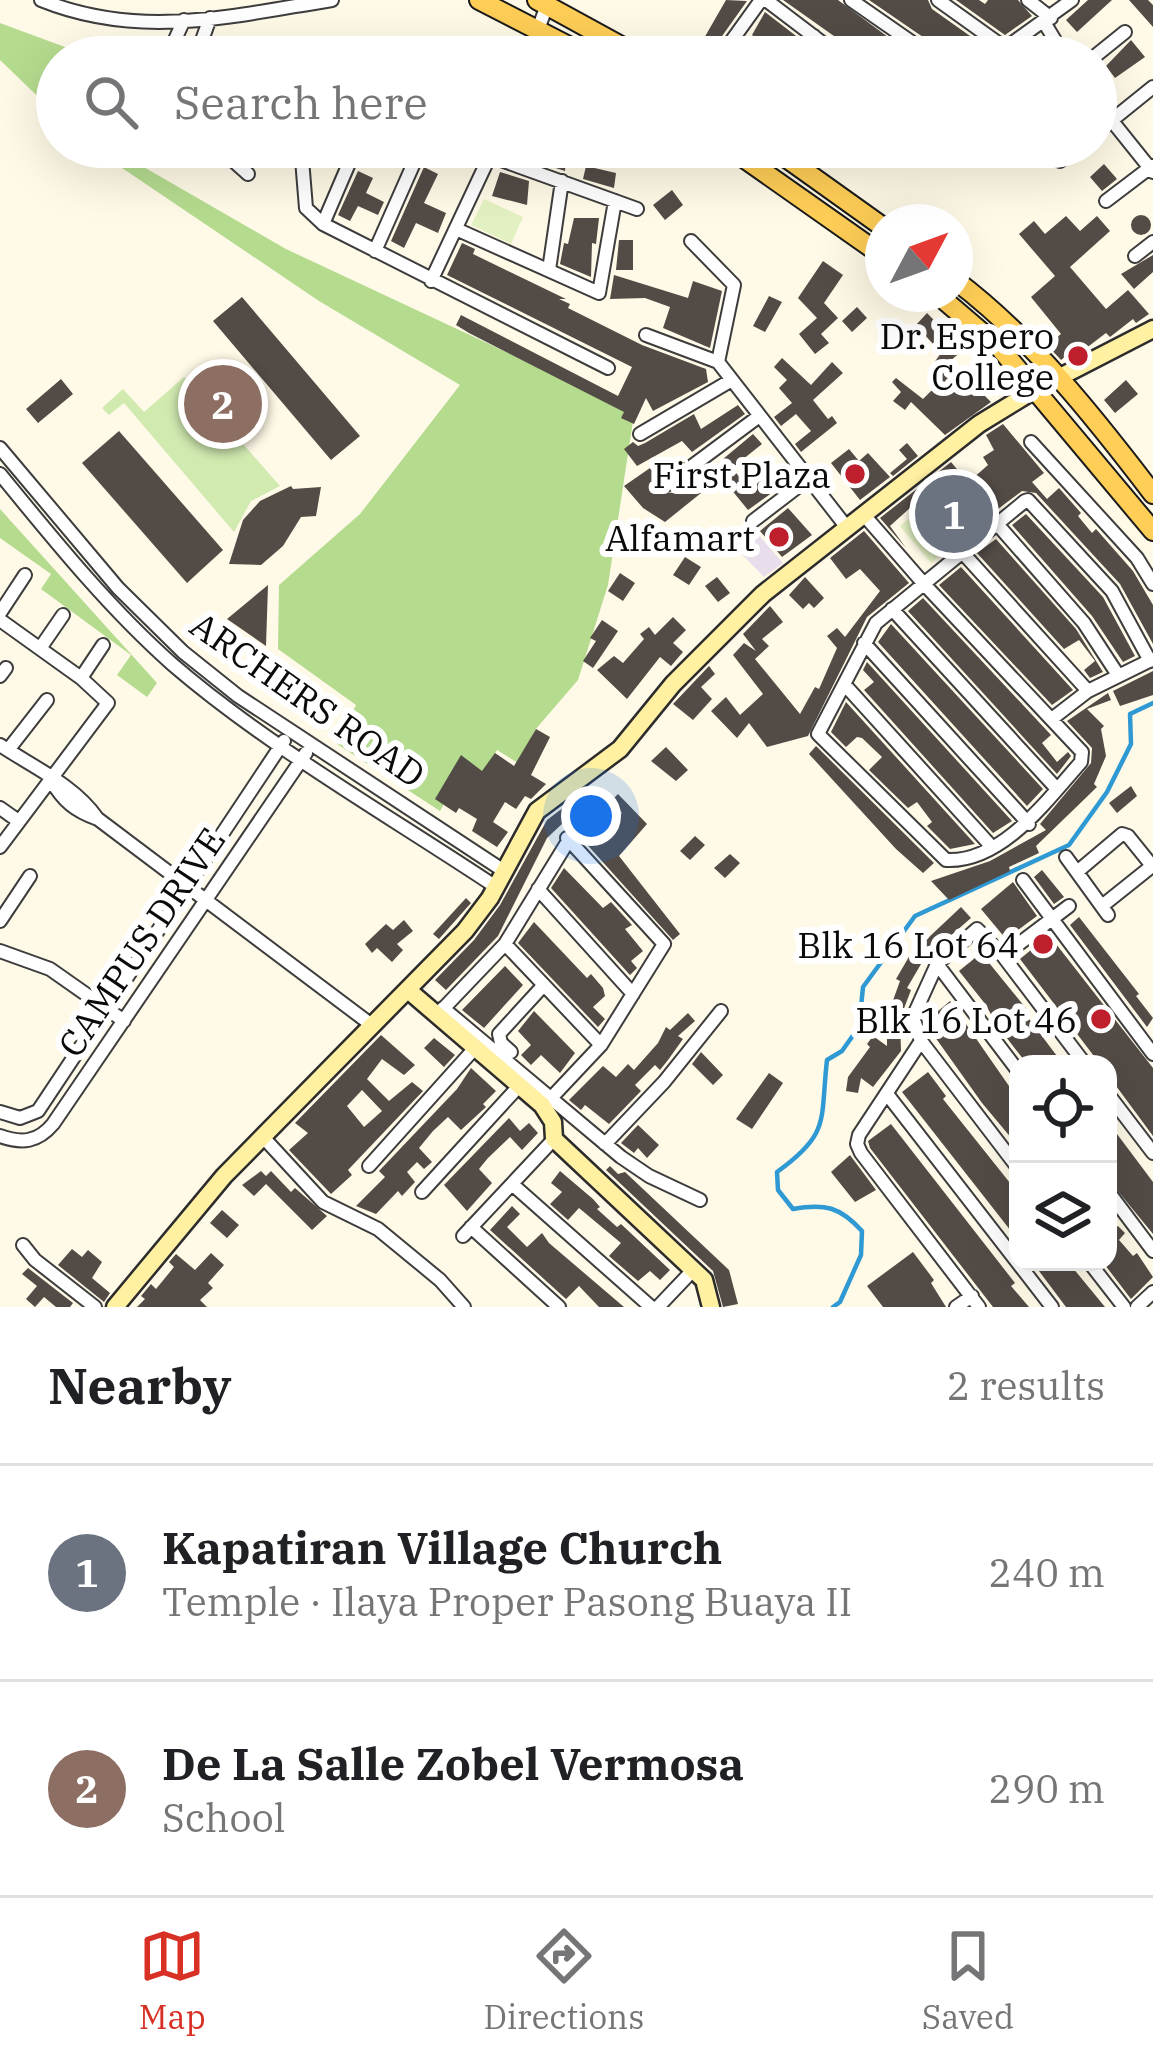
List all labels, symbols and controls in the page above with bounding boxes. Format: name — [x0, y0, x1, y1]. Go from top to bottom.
search box — [36, 36, 1117, 168]
icon: search — [78, 69, 144, 135]
text: Search here — [174, 73, 428, 131]
north arrow — [865, 204, 973, 312]
place label: Dr. Espero College — [880, 312, 1054, 400]
marker: Dr. Espero College — [1065, 343, 1091, 369]
pin: 2 — [184, 359, 262, 449]
place label: First Plaza — [653, 451, 831, 498]
marker: First Plaza — [842, 461, 868, 487]
pin: 1 — [915, 469, 993, 559]
place label: Alfamart — [605, 514, 755, 561]
marker: Alfamart — [766, 524, 792, 550]
street label: ARCHERS ROAD — [182, 601, 434, 797]
your location — [561, 786, 621, 846]
street label: CAMPUS DRIVE — [47, 818, 235, 1066]
place label: Blk 16 Lot 64 — [797, 921, 1019, 968]
marker: Blk 16 Lot 64 — [1030, 931, 1056, 957]
place label: Blk 16 Lot 46 — [855, 996, 1077, 1043]
marker: Blk 16 Lot 46 — [1088, 1006, 1114, 1032]
map controls — [1009, 1055, 1117, 1271]
button: locate — [1009, 1055, 1117, 1163]
button: layers — [1009, 1163, 1117, 1271]
text: Nearby — [48, 1352, 232, 1418]
text: 2 results — [947, 1360, 1105, 1411]
text: Kapatiran Village Church — [162, 1518, 722, 1576]
text: 1 — [75, 1547, 99, 1598]
text: 240 m — [989, 1547, 1105, 1598]
text: Temple · Ilaya Proper Pasong Buaya II — [162, 1576, 852, 1627]
text: De La Salle Zobel Vermosa — [162, 1734, 744, 1792]
text: 2 — [75, 1763, 99, 1814]
text: 290 m — [989, 1763, 1105, 1814]
text: School — [162, 1792, 285, 1843]
tab: Map — [139, 1923, 206, 2038]
tab: Directions — [483, 1923, 644, 2038]
tab: Saved — [922, 1923, 1014, 2038]

